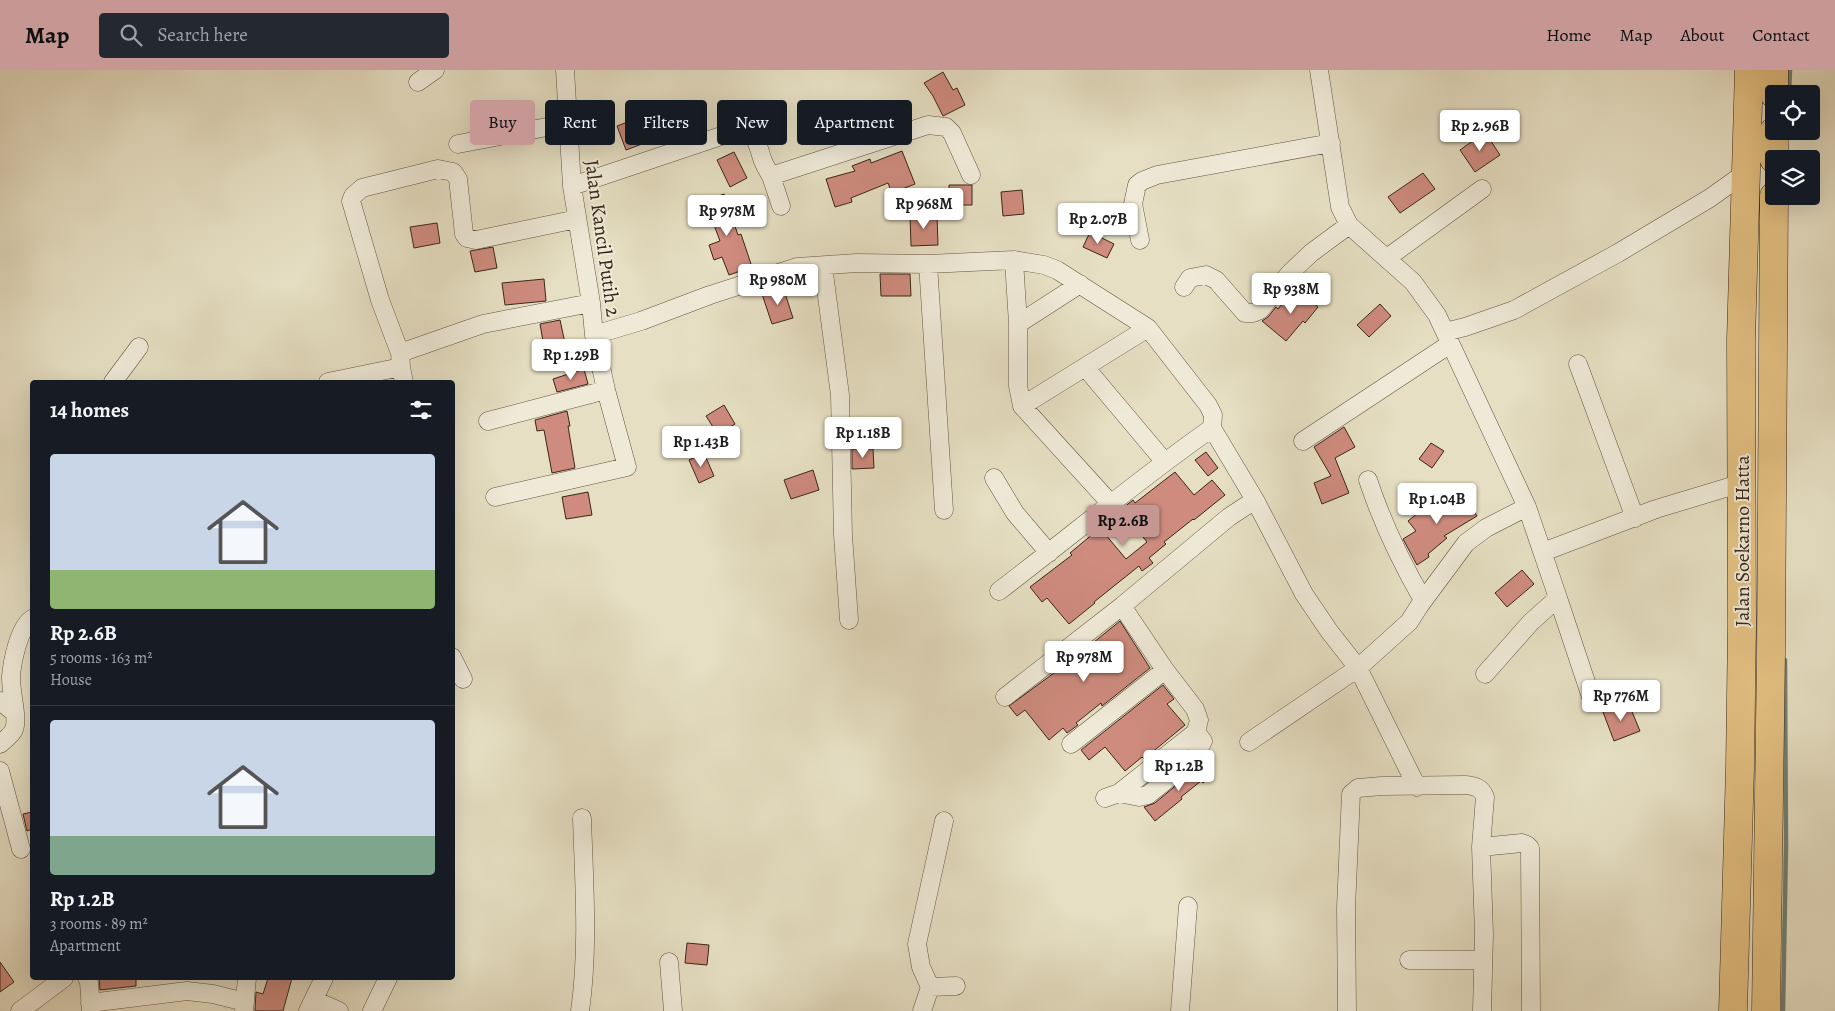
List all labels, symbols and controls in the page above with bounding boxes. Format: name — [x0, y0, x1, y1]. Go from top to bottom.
search box — [99, 13, 449, 58]
text: Map — [25, 19, 69, 51]
icon: search — [117, 21, 145, 49]
text: Search here — [157, 22, 248, 48]
text: Home — [1546, 23, 1591, 47]
text: Map — [1619, 23, 1652, 47]
text: About — [1680, 23, 1724, 47]
text: Contact — [1752, 23, 1810, 47]
map controls — [1765, 85, 1820, 205]
button: locate — [1765, 85, 1820, 140]
chip: Buy — [470, 100, 535, 145]
chip: Rent — [545, 100, 615, 145]
chip: Filters — [625, 100, 707, 145]
chip: New — [717, 100, 787, 145]
chip: Apartment — [797, 100, 912, 145]
pin: Rp 2.96B — [1428, 109, 1532, 152]
text: Rp 2.96B — [1451, 115, 1509, 137]
button: layers — [1765, 150, 1820, 205]
street label: Jalan Kancil Putih 2 — [578, 158, 627, 319]
pin: Rp 968M — [878, 188, 970, 230]
text: Rp 968M — [895, 193, 953, 215]
pin: Rp 978M — [681, 194, 773, 237]
text: Rp 978M — [699, 200, 755, 222]
pin: Rp 2.07B — [1046, 202, 1150, 245]
text: Rp 2.07B — [1069, 208, 1127, 230]
pin: Rp 980M — [732, 264, 824, 306]
text: Rp 980M — [749, 269, 807, 291]
pin: Rp 938M — [1245, 272, 1337, 315]
text: Rp 938M — [1263, 278, 1319, 300]
pin: Rp 1.29B — [519, 338, 623, 381]
text: Rp 1.29B — [543, 344, 599, 366]
text: 14 homes — [50, 396, 129, 424]
icon: filters — [407, 396, 435, 424]
pin: Rp 1.18B — [811, 416, 915, 459]
text: Rp 1.18B — [836, 422, 890, 444]
pin: Rp 1.43B — [649, 426, 753, 468]
text: Rp 1.43B — [673, 431, 729, 453]
street label: Jalan Soekarno Hatta — [1729, 455, 1756, 627]
pin: Rp 1.04B — [1385, 482, 1489, 525]
icon: home — [198, 487, 288, 577]
text: Rp 1.04B — [1408, 488, 1466, 510]
pin: Rp 2.6B — [1077, 504, 1169, 547]
text: Rp 2.6B — [1098, 510, 1148, 532]
text: Rp 2.6B — [50, 619, 117, 647]
pin: Rp 978M — [1038, 640, 1130, 683]
text: Rp 978M — [1056, 646, 1112, 668]
text: 5 rooms · 163 m² — [50, 647, 152, 669]
text: House — [50, 669, 92, 691]
pin: Rp 776M — [1575, 680, 1667, 722]
text: Rp 776M — [1593, 685, 1649, 707]
pin: Rp 1.2B — [1133, 750, 1225, 792]
icon: home — [198, 752, 288, 842]
text: Rp 1.2B — [1154, 755, 1204, 777]
text: Rp 1.2B — [50, 885, 115, 913]
text: 3 rooms · 89 m² — [50, 913, 148, 935]
text: Apartment — [50, 935, 121, 957]

